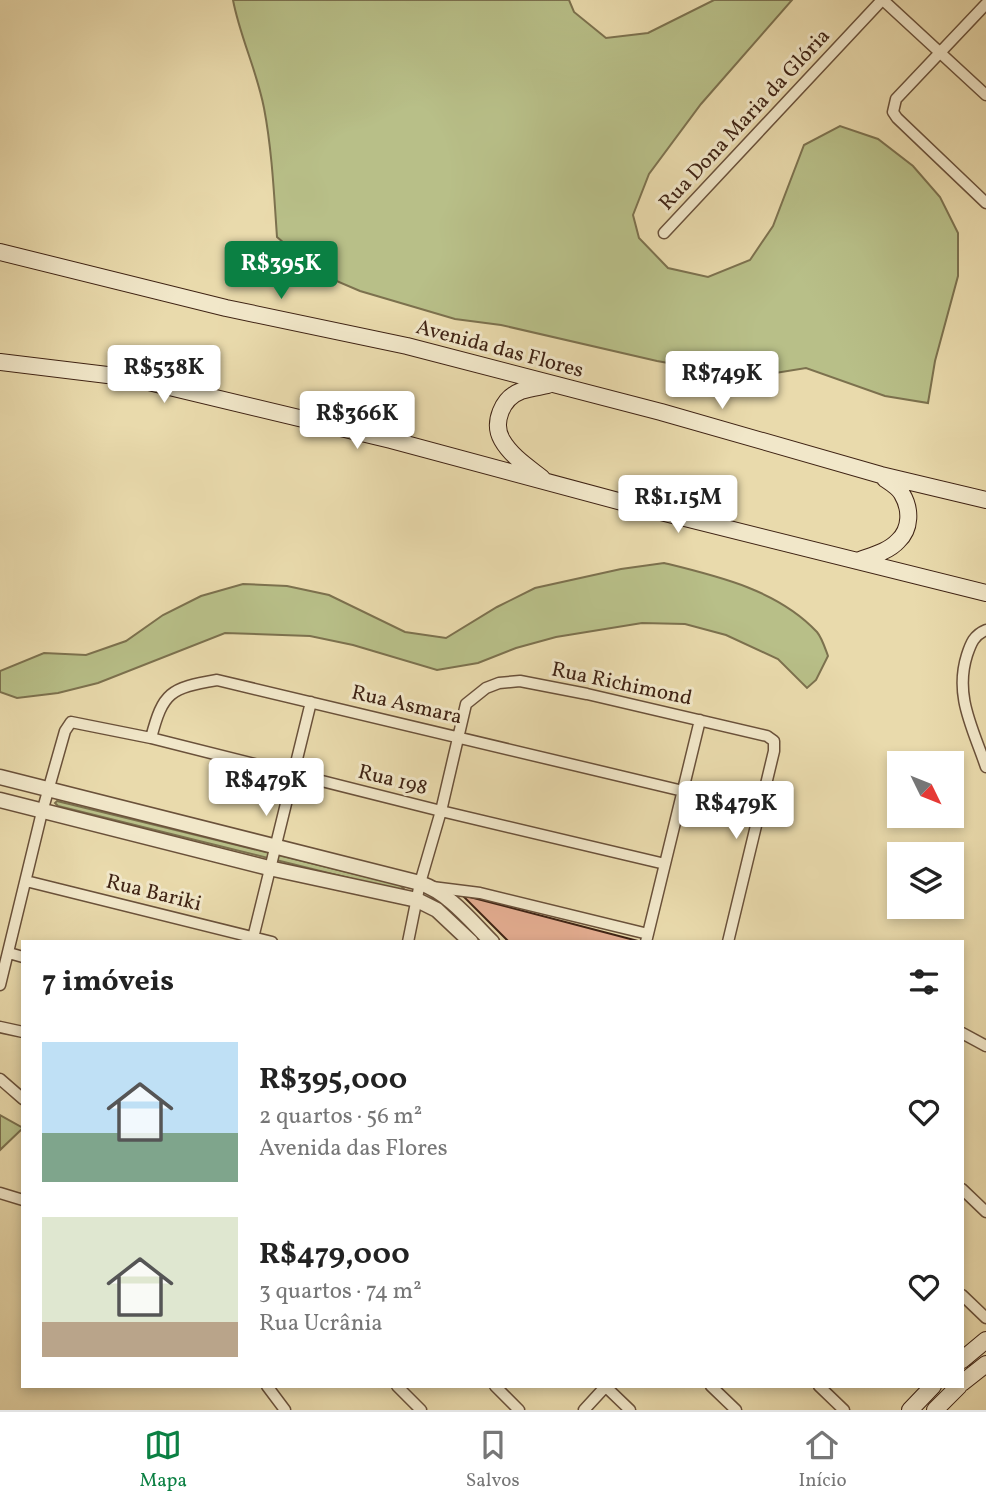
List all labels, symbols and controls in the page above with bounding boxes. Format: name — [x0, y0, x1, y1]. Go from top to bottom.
street label: Rua Dona Maria da Glória — [653, 23, 837, 217]
pin: R$395K — [224, 242, 338, 301]
text: R$395K — [241, 248, 321, 280]
street label: Avenida das Flores — [413, 313, 587, 386]
pin: R$538K — [107, 346, 221, 405]
text: R$538K — [124, 352, 204, 384]
pin: R$749K — [665, 352, 779, 411]
text: R$749K — [682, 358, 762, 390]
pin: R$366K — [300, 392, 414, 451]
text: R$366K — [316, 398, 398, 430]
pin: R$1.15M — [613, 476, 743, 535]
text: R$1.15M — [634, 482, 722, 514]
street label: Rua Richimond — [549, 655, 695, 714]
street label: Rua Asmara — [348, 679, 465, 732]
north arrow — [887, 751, 964, 828]
map controls — [887, 751, 964, 919]
pin: R$479K — [209, 758, 323, 818]
street label: Rua 198 — [355, 758, 430, 803]
text: R$479K — [225, 765, 307, 797]
pin: R$479K — [679, 782, 793, 841]
text: R$479K — [695, 788, 777, 820]
button: layers — [887, 842, 964, 919]
street label: Rua Bariki — [103, 868, 204, 919]
text: 7 imóveis — [42, 961, 174, 1003]
icon: filters — [905, 963, 943, 1001]
text: R$395,000 — [259, 1059, 407, 1101]
icon: home — [98, 1070, 182, 1154]
icon: heart — [905, 1093, 943, 1131]
text: 2 quartos · 56 m² — [259, 1101, 422, 1133]
text: Avenida das Flores — [259, 1133, 448, 1165]
text: R$479,000 — [259, 1234, 410, 1276]
icon: home — [98, 1245, 182, 1329]
icon: heart — [905, 1268, 943, 1306]
text: 3 quartos · 74 m² — [259, 1276, 422, 1308]
text: Rua Ucrânia — [259, 1308, 383, 1340]
tab: Mapa — [139, 1426, 187, 1494]
tab: Salvos — [466, 1426, 520, 1494]
tab: Início — [798, 1426, 847, 1494]

